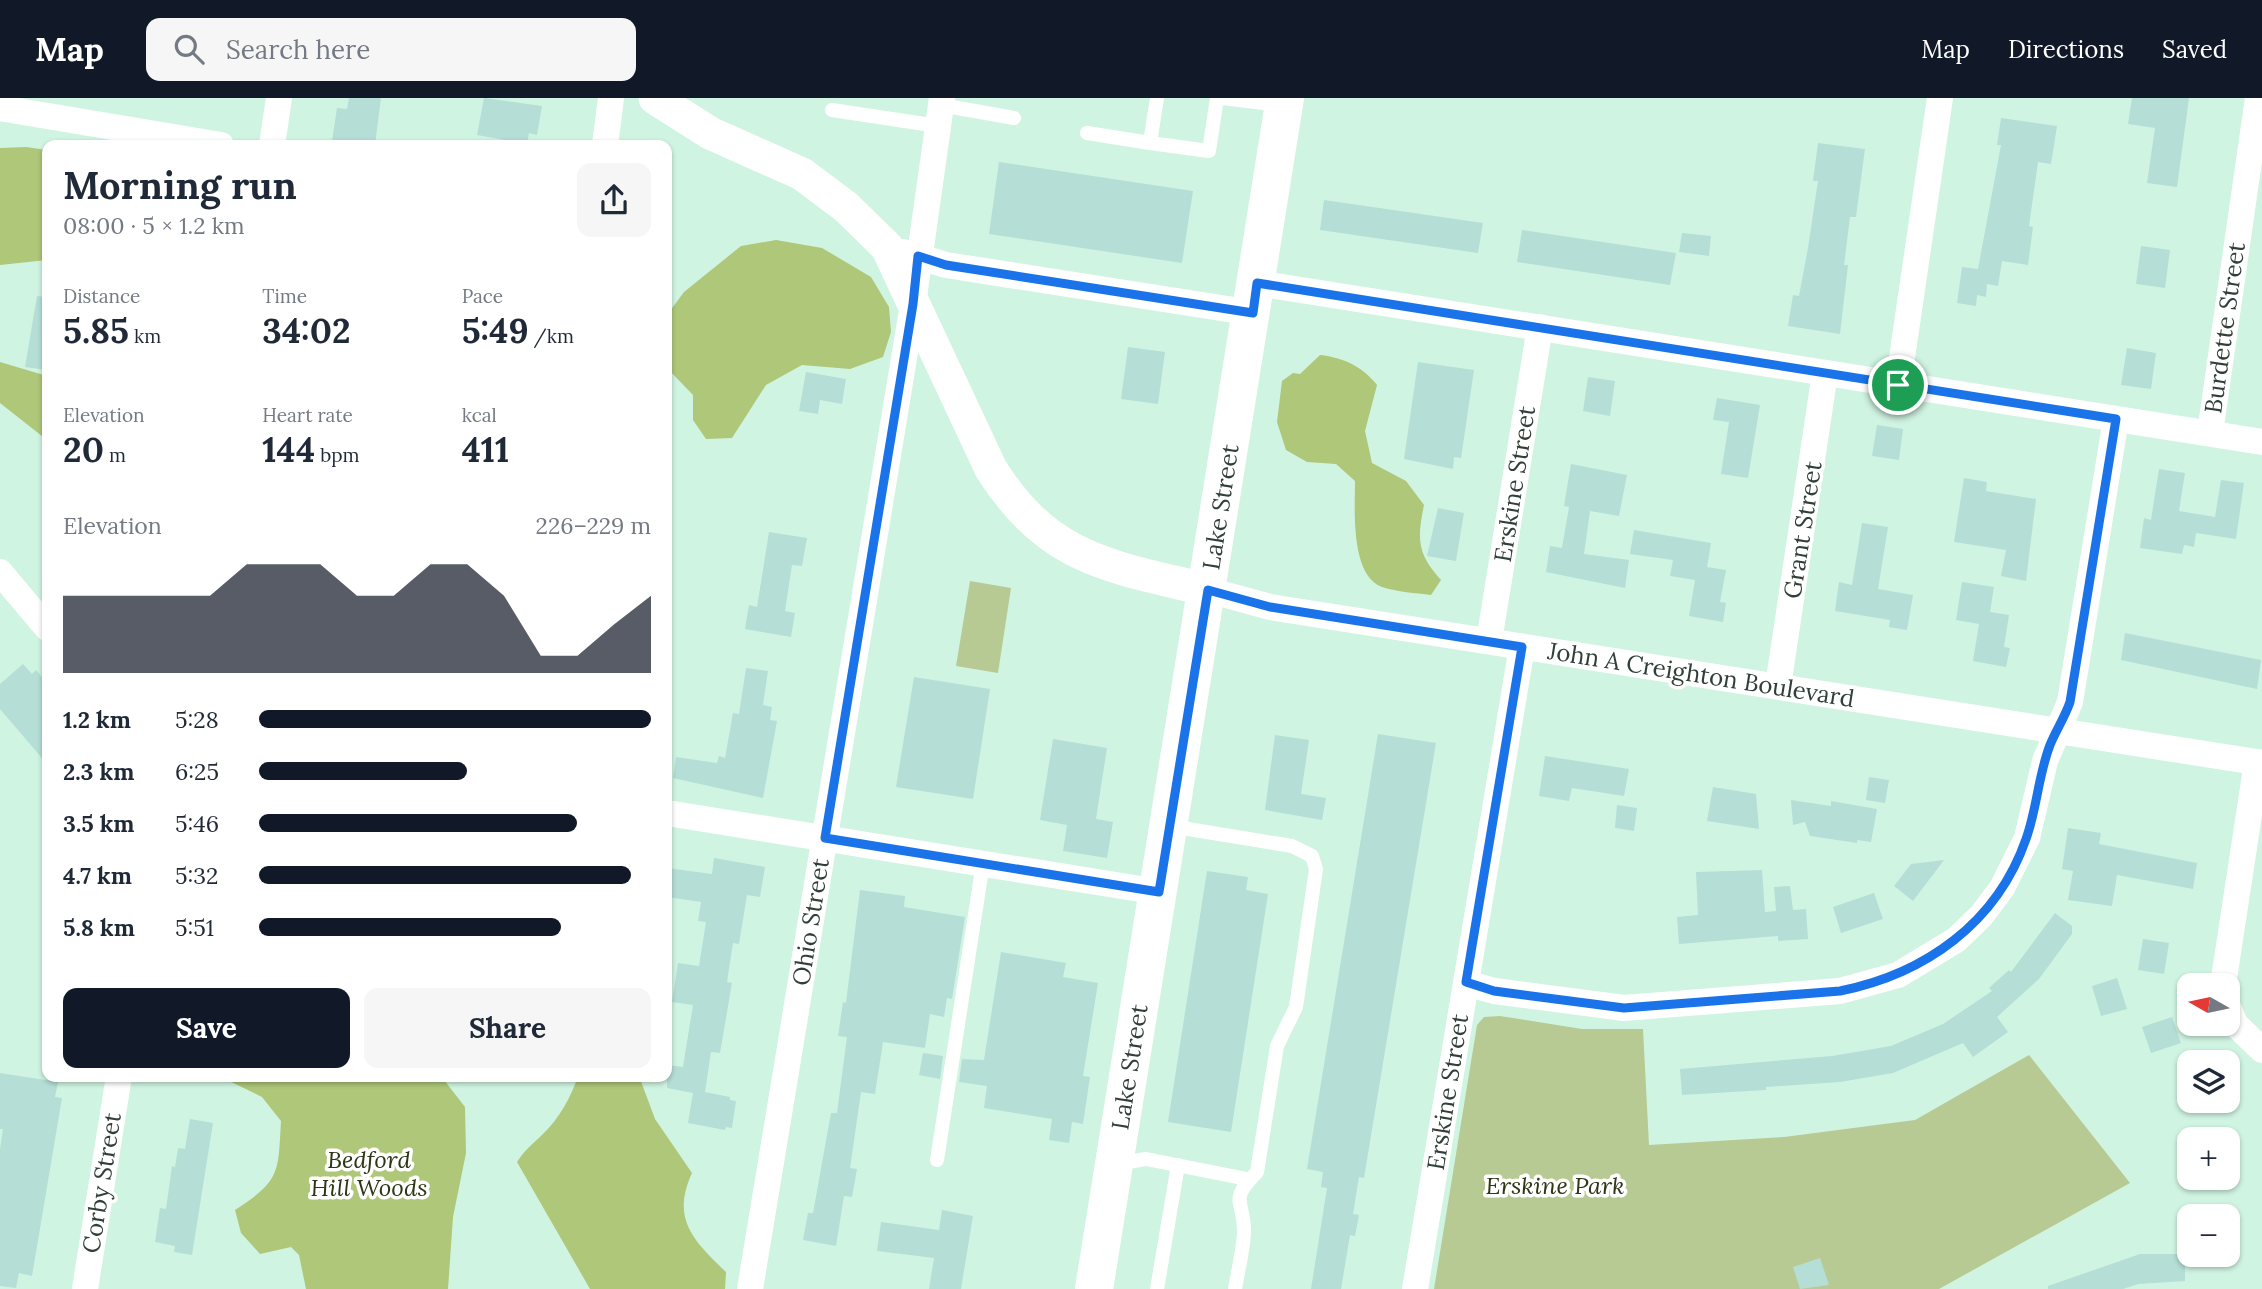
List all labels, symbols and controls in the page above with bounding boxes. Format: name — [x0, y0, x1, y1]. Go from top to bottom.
search box — [146, 18, 636, 81]
text: Map — [35, 28, 104, 70]
icon: search — [170, 30, 208, 68]
text: Search here — [226, 33, 370, 66]
text: Map — [1921, 34, 1970, 65]
text: Directions — [2008, 34, 2124, 65]
text: Saved — [2162, 34, 2227, 65]
text: Morning run — [63, 161, 297, 209]
button: share — [577, 163, 651, 237]
text: 08:00 · 5 × 1.2 km — [63, 211, 245, 240]
street label: Burdette Street — [2197, 240, 2252, 416]
text: Distance — [63, 284, 140, 308]
text: Time — [262, 284, 307, 308]
text: Pace — [462, 284, 503, 308]
text: 5.85 — [63, 308, 129, 353]
text: 34:02 — [262, 308, 351, 353]
text: 5:49 — [462, 308, 529, 353]
text: km — [129, 324, 161, 348]
text: /km — [529, 324, 574, 348]
pin — [1868, 355, 1928, 415]
icon: arrive — [1879, 366, 1917, 404]
text: Elevation — [63, 403, 145, 427]
text: Heart rate — [262, 403, 353, 427]
text: kcal — [462, 403, 497, 427]
street label: Erskine Street — [1487, 403, 1542, 564]
text: 20 — [63, 427, 104, 472]
text: 144 — [262, 427, 315, 472]
text: 411 — [462, 427, 509, 472]
street label: Lake Street — [1195, 441, 1246, 572]
text: m — [104, 443, 126, 467]
text: bpm — [315, 443, 360, 467]
street label: Grant Street — [1776, 458, 1829, 601]
text: Elevation — [63, 511, 162, 540]
text: 226–229 m — [536, 511, 651, 540]
street label: John A Creighton Boulevard — [1545, 635, 1857, 714]
text: 1.2 km — [63, 705, 131, 734]
text: 5:28 — [175, 705, 219, 734]
text: 2.3 km — [63, 757, 134, 786]
text: 6:25 — [175, 757, 219, 786]
text: 3.5 km — [63, 809, 135, 838]
text: 5:46 — [175, 809, 219, 838]
street label: Ohio Street — [785, 855, 836, 988]
text: 4.7 km — [63, 861, 132, 890]
text: 5:32 — [175, 861, 218, 890]
text: 5.8 km — [63, 913, 135, 942]
text: 5:51 — [175, 913, 214, 942]
north arrow — [2177, 973, 2240, 1036]
map controls — [2177, 973, 2240, 1267]
button: Save — [63, 988, 350, 1068]
button: Share — [364, 988, 651, 1068]
street label: Lake Street — [1104, 1001, 1155, 1132]
street label: Erskine Street — [1420, 1011, 1475, 1172]
button: layers — [2177, 1050, 2240, 1113]
street label: Corby Street — [75, 1110, 128, 1255]
button: + — [2177, 1127, 2240, 1190]
park label: Bedford Hill Woods — [311, 1144, 427, 1203]
park label: Erskine Park — [1486, 1170, 1624, 1201]
button: − — [2177, 1204, 2240, 1267]

